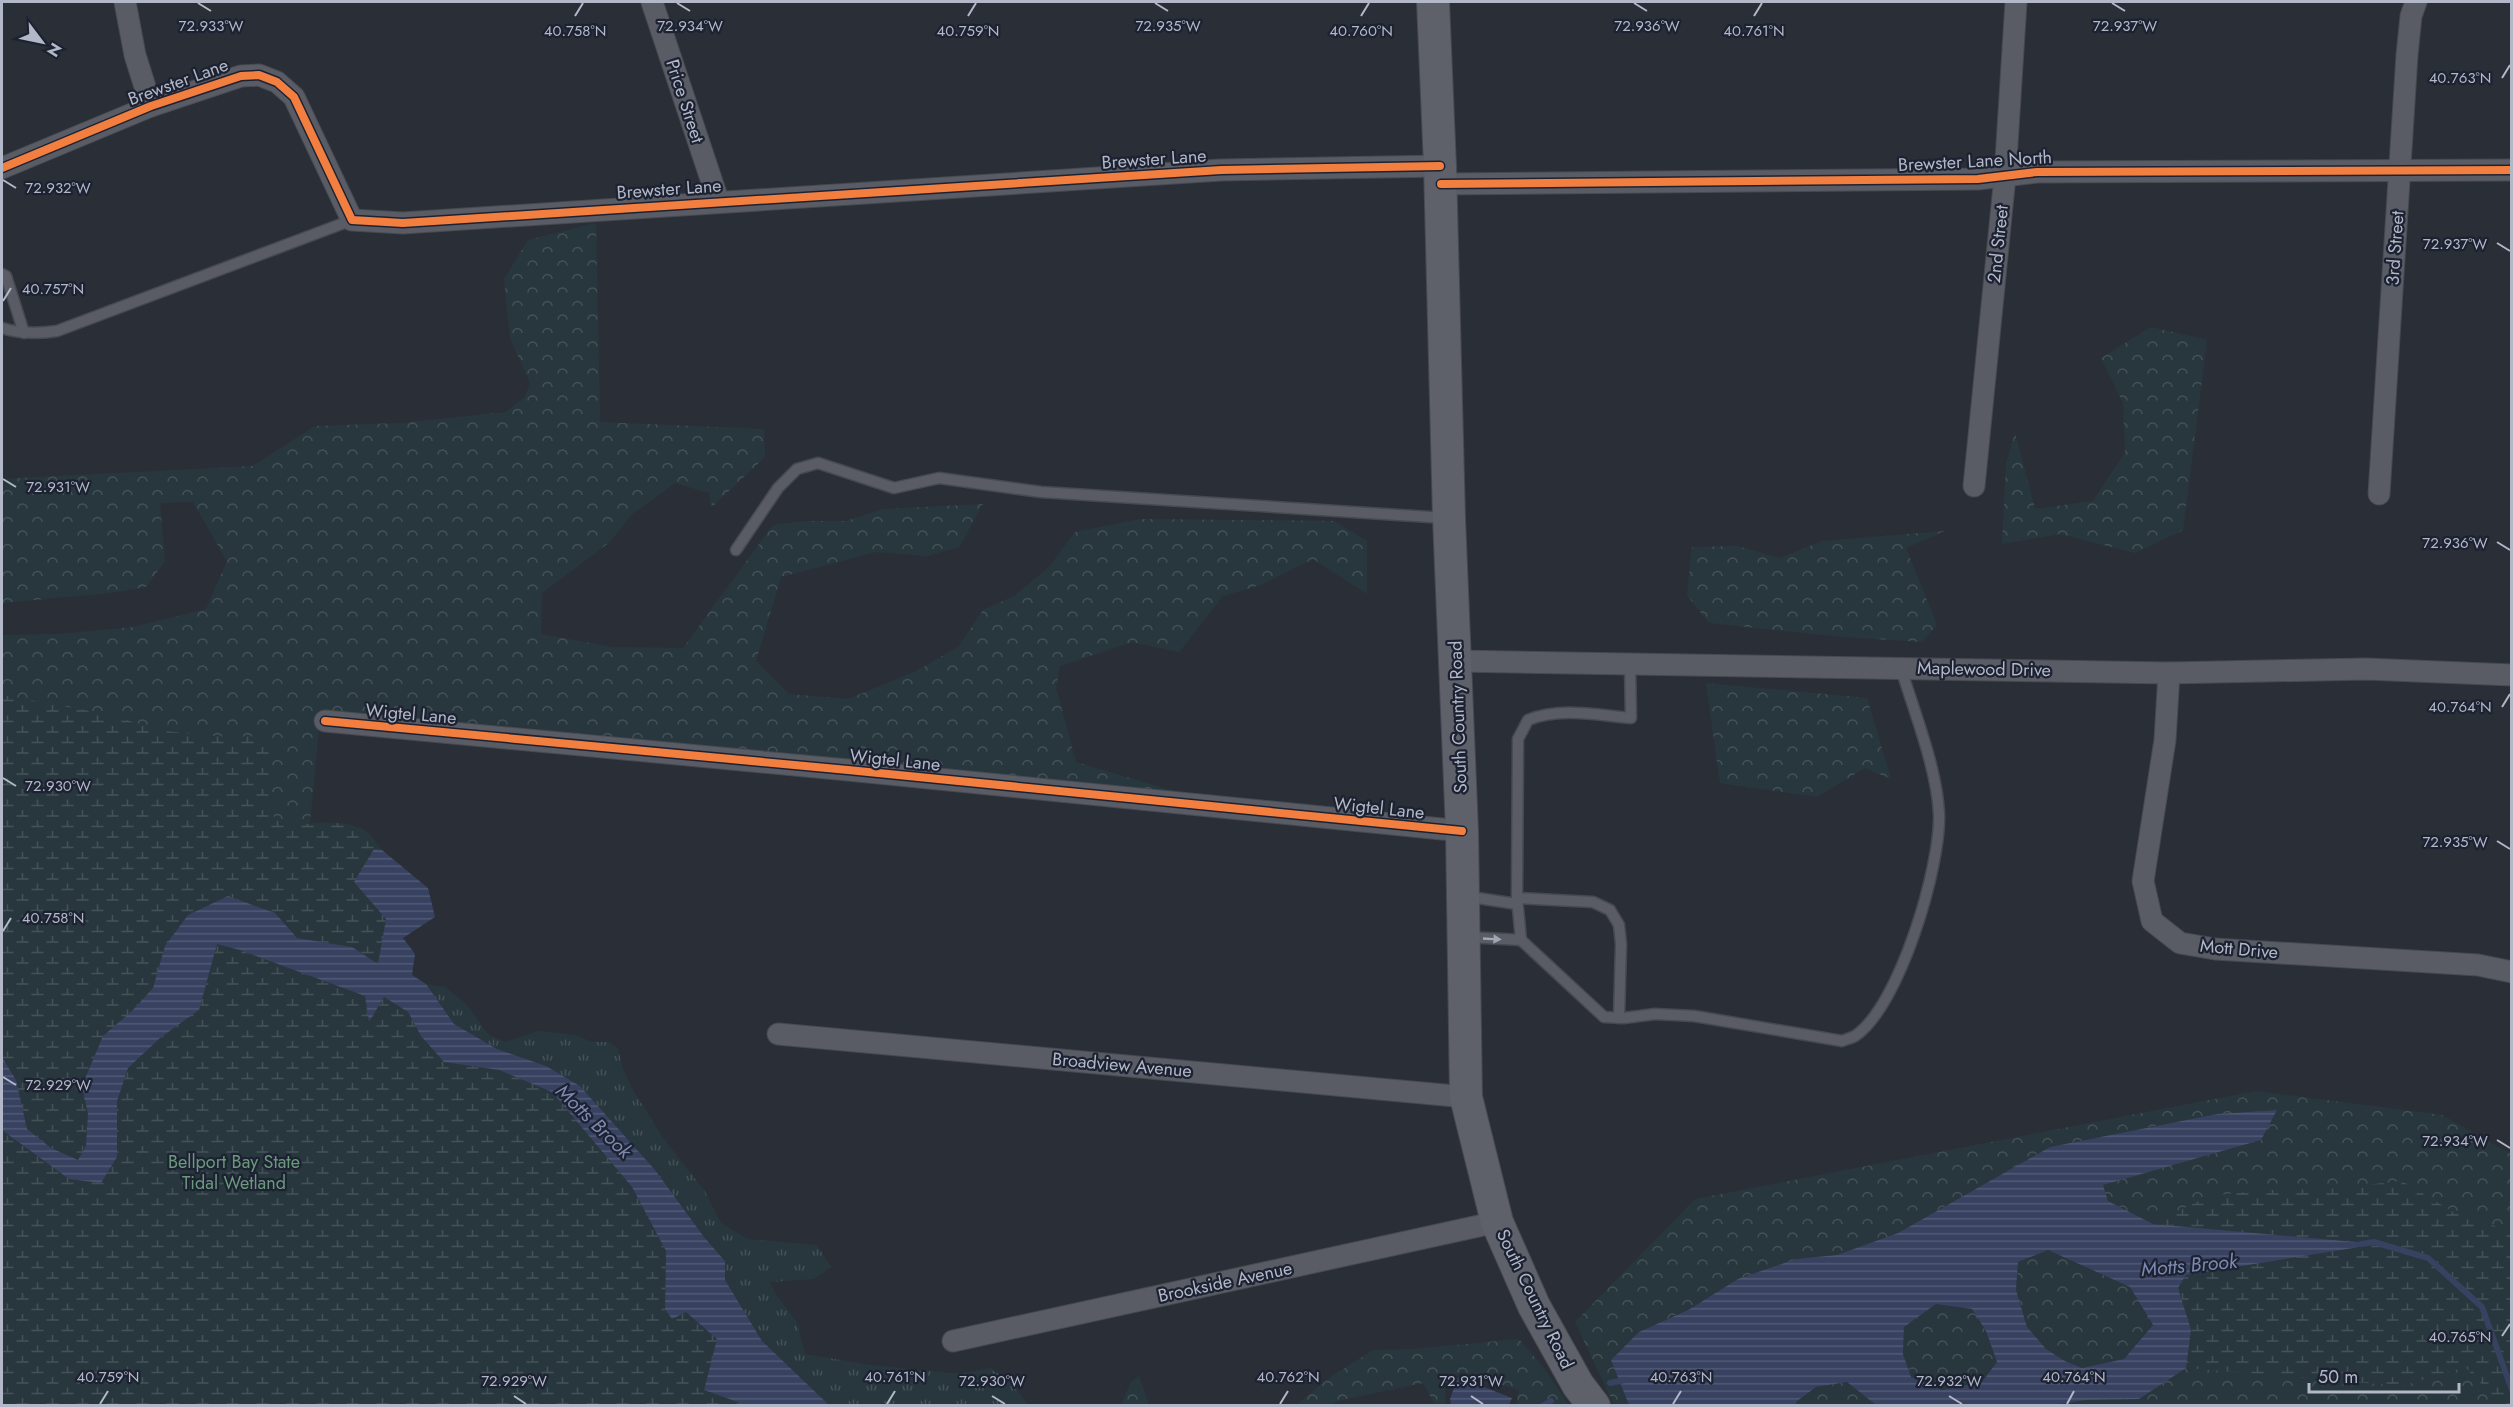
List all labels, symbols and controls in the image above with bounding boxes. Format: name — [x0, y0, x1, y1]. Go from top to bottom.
north arrow — [12, 12, 72, 72]
text: 72.933°W — [179, 15, 244, 37]
text: 72.934°W — [657, 15, 723, 37]
text: 72.935°W — [1135, 15, 1201, 37]
text: 72.936°W — [1614, 15, 1680, 37]
text: 72.937°W — [2093, 15, 2157, 37]
text: 40.758°N — [544, 20, 606, 42]
text: 40.759°N — [936, 20, 1000, 42]
text: 40.760°N — [1329, 20, 1393, 42]
text: 40.761°N — [1723, 20, 1785, 42]
text: N — [41, 38, 67, 61]
street label: Brewster Lane — [124, 52, 232, 112]
street label: Price Street — [659, 56, 711, 147]
text: 40.763°N — [2429, 67, 2491, 89]
street label: Brewster Lane — [1101, 142, 1207, 176]
street label: Brewster Lane North — [1897, 144, 2053, 178]
street label: Brewster Lane — [616, 172, 722, 206]
text: 72.932°W — [25, 177, 91, 199]
street label: 2nd Street — [1981, 203, 2015, 284]
street label: 3rd Street — [2379, 209, 2411, 286]
text: 72.937°W — [2423, 233, 2487, 255]
text: 40.757°N — [22, 278, 84, 300]
text: 72.931°W — [26, 476, 90, 498]
text: 72.936°W — [2422, 532, 2488, 554]
street label: South Country Road — [1442, 640, 1474, 794]
street label: Maplewood Drive — [1917, 655, 2051, 683]
text: 40.764°N — [2428, 696, 2492, 718]
street label: Wigtel Lane — [364, 697, 458, 731]
street label: Wigtel Lane — [848, 742, 942, 778]
text: 72.930°W — [25, 775, 91, 797]
street label: Wigtel Lane — [1332, 790, 1426, 826]
text: 72.935°W — [2422, 831, 2488, 853]
text: 40.758°N — [22, 907, 84, 929]
street label: Mott Drive — [2199, 933, 2279, 965]
one-way arrow — [1483, 934, 1502, 943]
street label: Broadview Avenue — [1051, 1046, 1193, 1084]
text: 72.929°W — [25, 1074, 91, 1096]
water label: Motts Brook — [549, 1077, 639, 1166]
text: 72.934°W — [2422, 1130, 2488, 1152]
park label: Bellport Bay State Tidal Wetland — [168, 1149, 300, 1196]
street label: South Country Road — [1490, 1225, 1580, 1373]
water label: Motts Brook — [2140, 1247, 2240, 1284]
street label: Brookside Avenue — [1156, 1255, 1294, 1309]
text: 40.765°N — [2428, 1326, 2492, 1348]
scale bar — [2309, 1356, 2459, 1394]
text: 50 m — [2318, 1364, 2358, 1390]
text: 40.759°N — [76, 1366, 140, 1388]
text: 40.761°N — [864, 1366, 926, 1388]
text: 40.762°N — [1256, 1366, 1320, 1388]
text: 40.763°N — [1650, 1366, 1712, 1388]
text: 40.764°N — [2042, 1366, 2106, 1388]
text: 72.929°W — [481, 1370, 547, 1392]
text: 72.930°W — [959, 1370, 1025, 1392]
text: 72.931°W — [1439, 1370, 1503, 1392]
text: 72.932°W — [1916, 1370, 1982, 1392]

